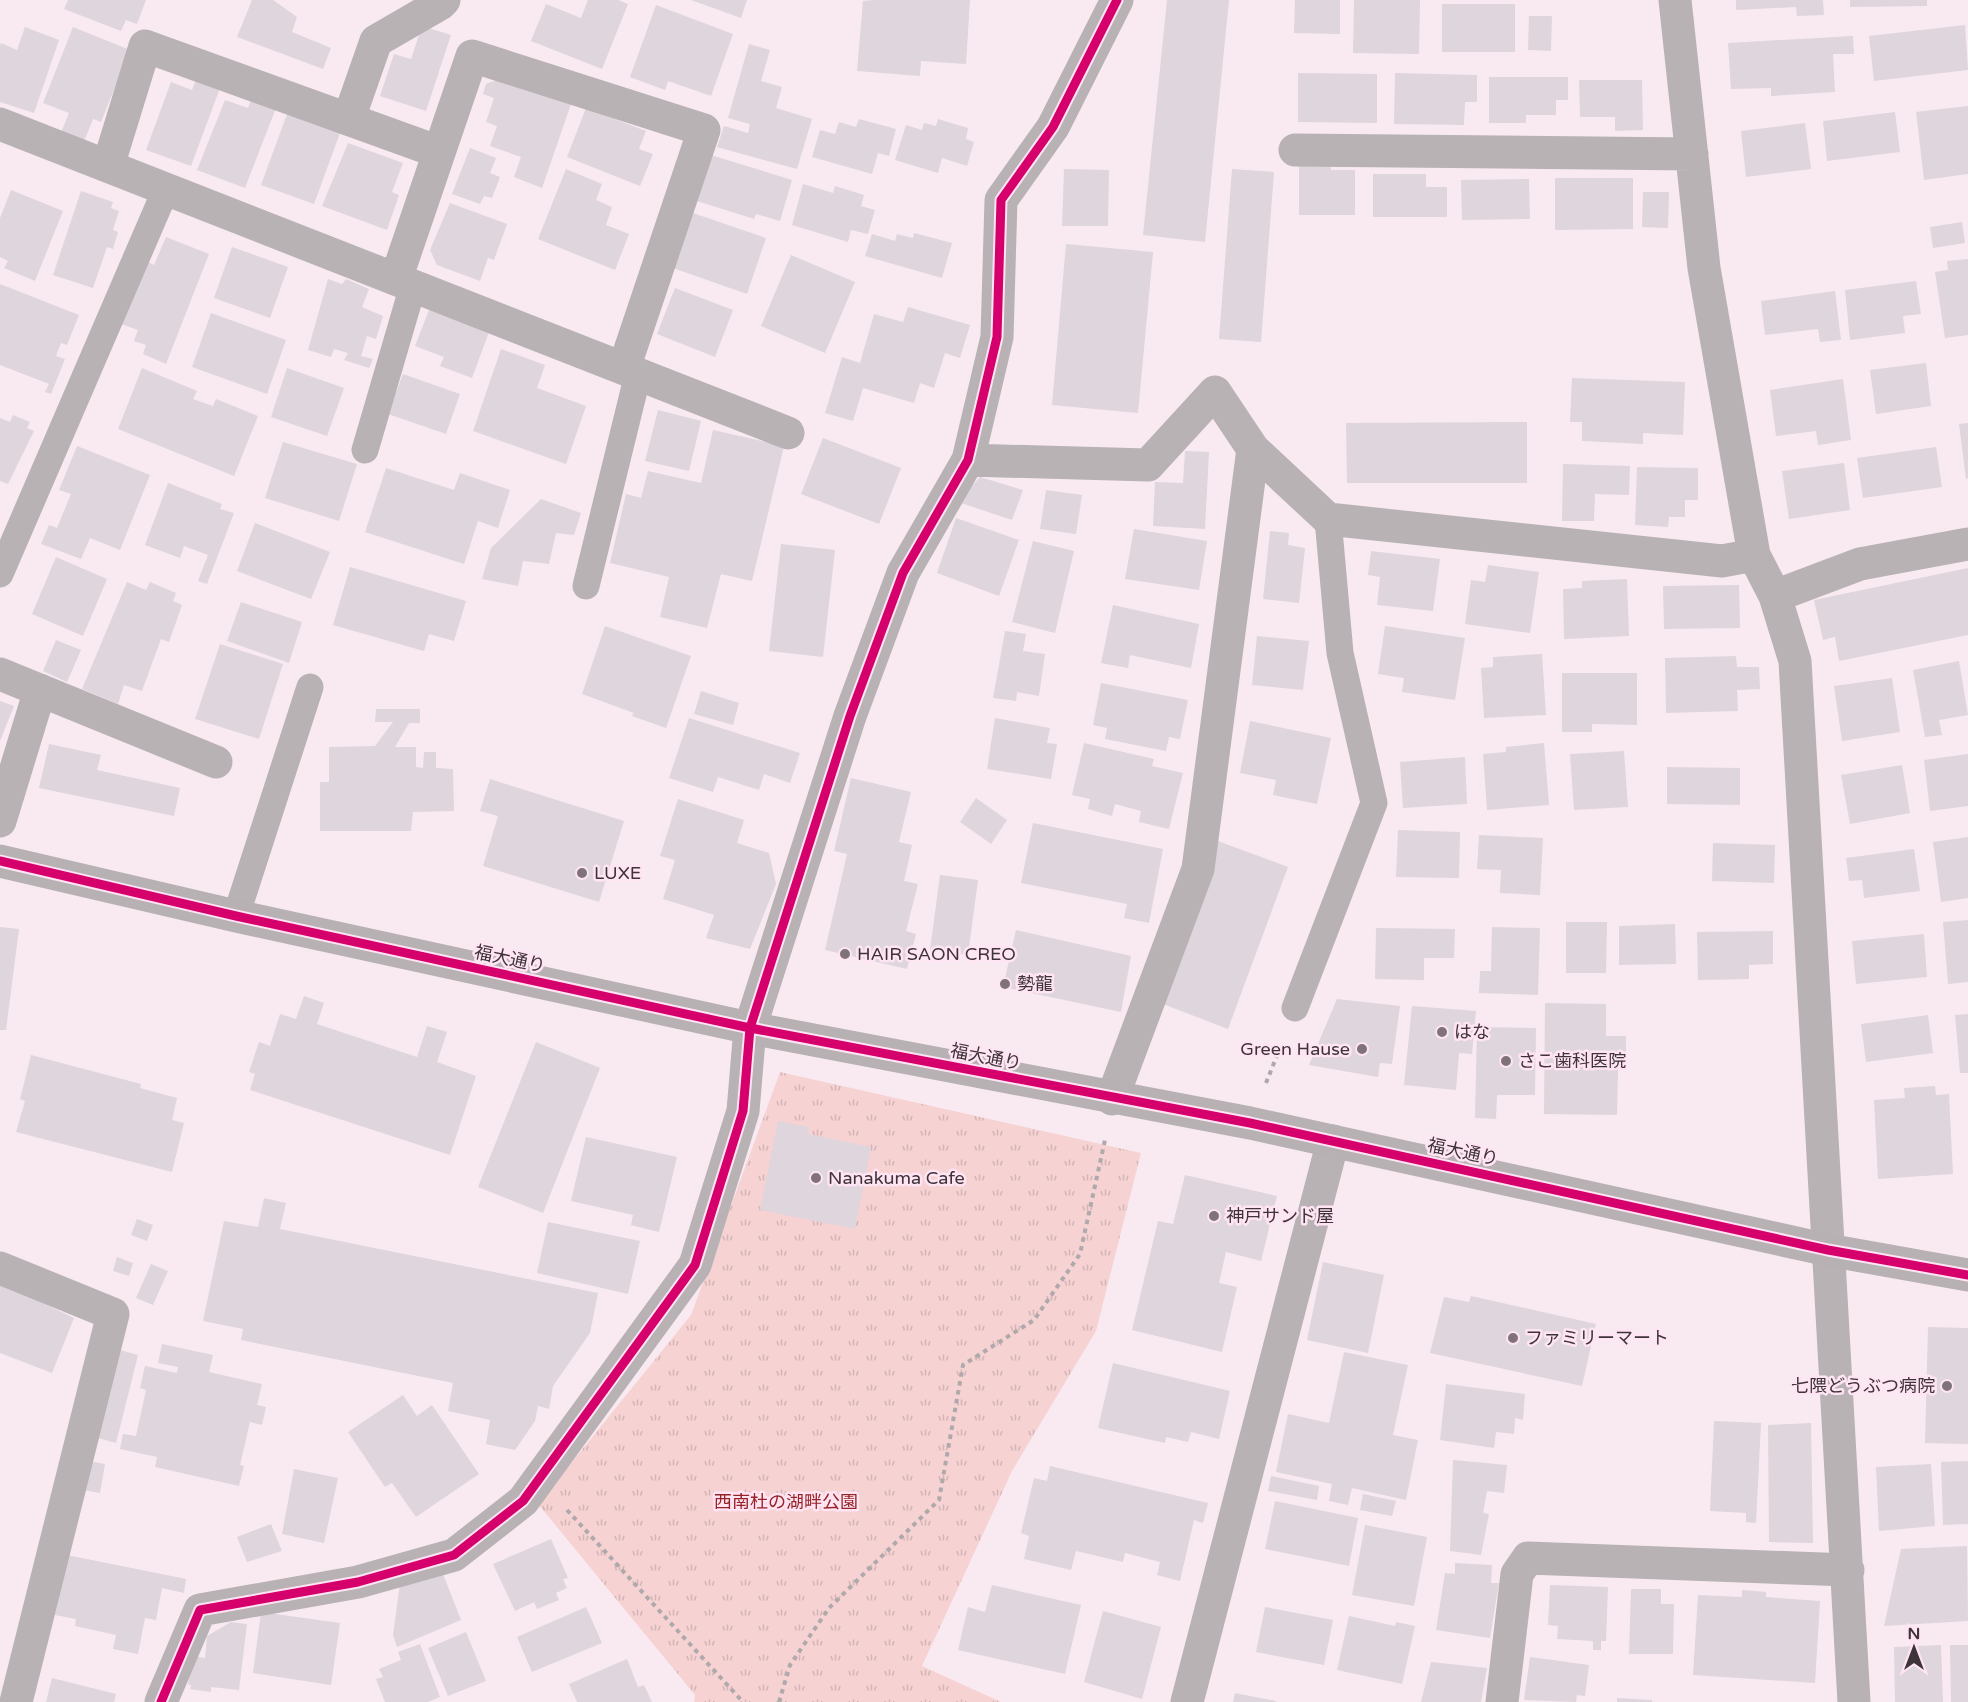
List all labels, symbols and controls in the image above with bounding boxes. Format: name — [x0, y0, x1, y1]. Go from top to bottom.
place label: LUXE — [594, 862, 641, 884]
marker: LUXE — [575, 866, 589, 880]
street label: 福大通り — [472, 941, 548, 977]
place label: HAIR SAON CREO — [857, 943, 1016, 965]
marker: HAIR SAON CREO — [838, 947, 852, 961]
place label: 勢龍 — [1017, 973, 1053, 995]
marker: 勢龍 — [998, 977, 1012, 991]
place label: はな — [1454, 1021, 1490, 1043]
marker: はな — [1435, 1025, 1449, 1039]
place label: Green Hause — [1240, 1038, 1350, 1060]
street label: 福大通り — [949, 1039, 1023, 1075]
marker: Green Hause — [1355, 1042, 1369, 1056]
place label: さこ歯科医院 — [1518, 1050, 1626, 1072]
marker: さこ歯科医院 — [1499, 1054, 1513, 1068]
street label: 福大通り — [1425, 1134, 1501, 1170]
place label: Nanakuma Cafe — [828, 1167, 965, 1189]
marker: Nanakuma Cafe — [809, 1171, 823, 1185]
place label: 神戸サンド屋 — [1226, 1205, 1334, 1227]
marker: 神戸サンド屋 — [1207, 1209, 1221, 1223]
place label: ファミリーマート — [1525, 1327, 1669, 1349]
marker: ファミリーマート — [1506, 1331, 1520, 1345]
place label: 七隈どうぶつ病院 — [1791, 1375, 1935, 1397]
marker: 七隈どうぶつ病院 — [1940, 1379, 1954, 1393]
park label: 西南杜の湖畔公園 — [714, 1491, 858, 1513]
north arrow — [1884, 1618, 1944, 1678]
text: N — [1908, 1624, 1920, 1644]

